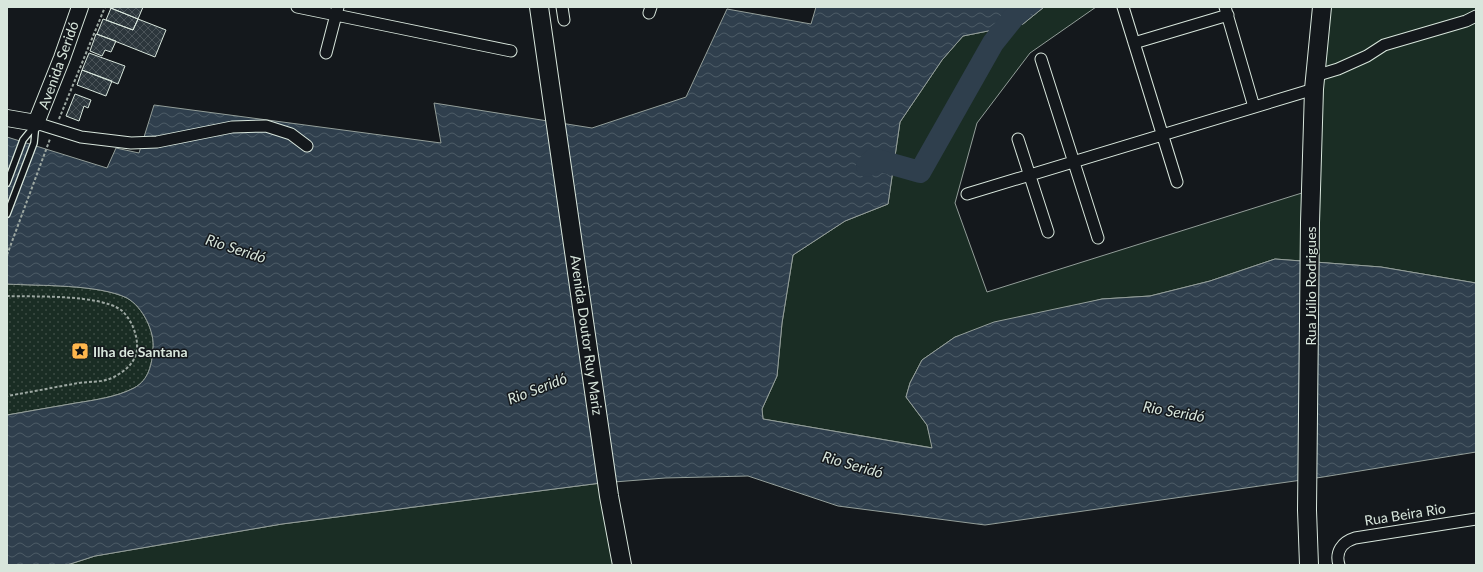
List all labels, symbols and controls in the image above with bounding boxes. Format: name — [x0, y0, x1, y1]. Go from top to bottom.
street label: Avenida Seridó — [34, 19, 82, 111]
street label: Rua Júlio Rodrigues — [1302, 226, 1319, 346]
water label: Rio Seridó — [204, 230, 269, 266]
street label: Avenida Doutor Ruy Mariz — [567, 254, 607, 416]
place icon: Ilha de Santana — [70, 341, 90, 361]
place label: Ilha de Santana — [93, 343, 188, 360]
water label: Rio Seridó — [505, 368, 570, 408]
water label: Rio Seridó — [1142, 397, 1207, 425]
water label: Rio Seridó — [821, 447, 886, 481]
street label: Rua Beira Rio — [1363, 499, 1447, 529]

